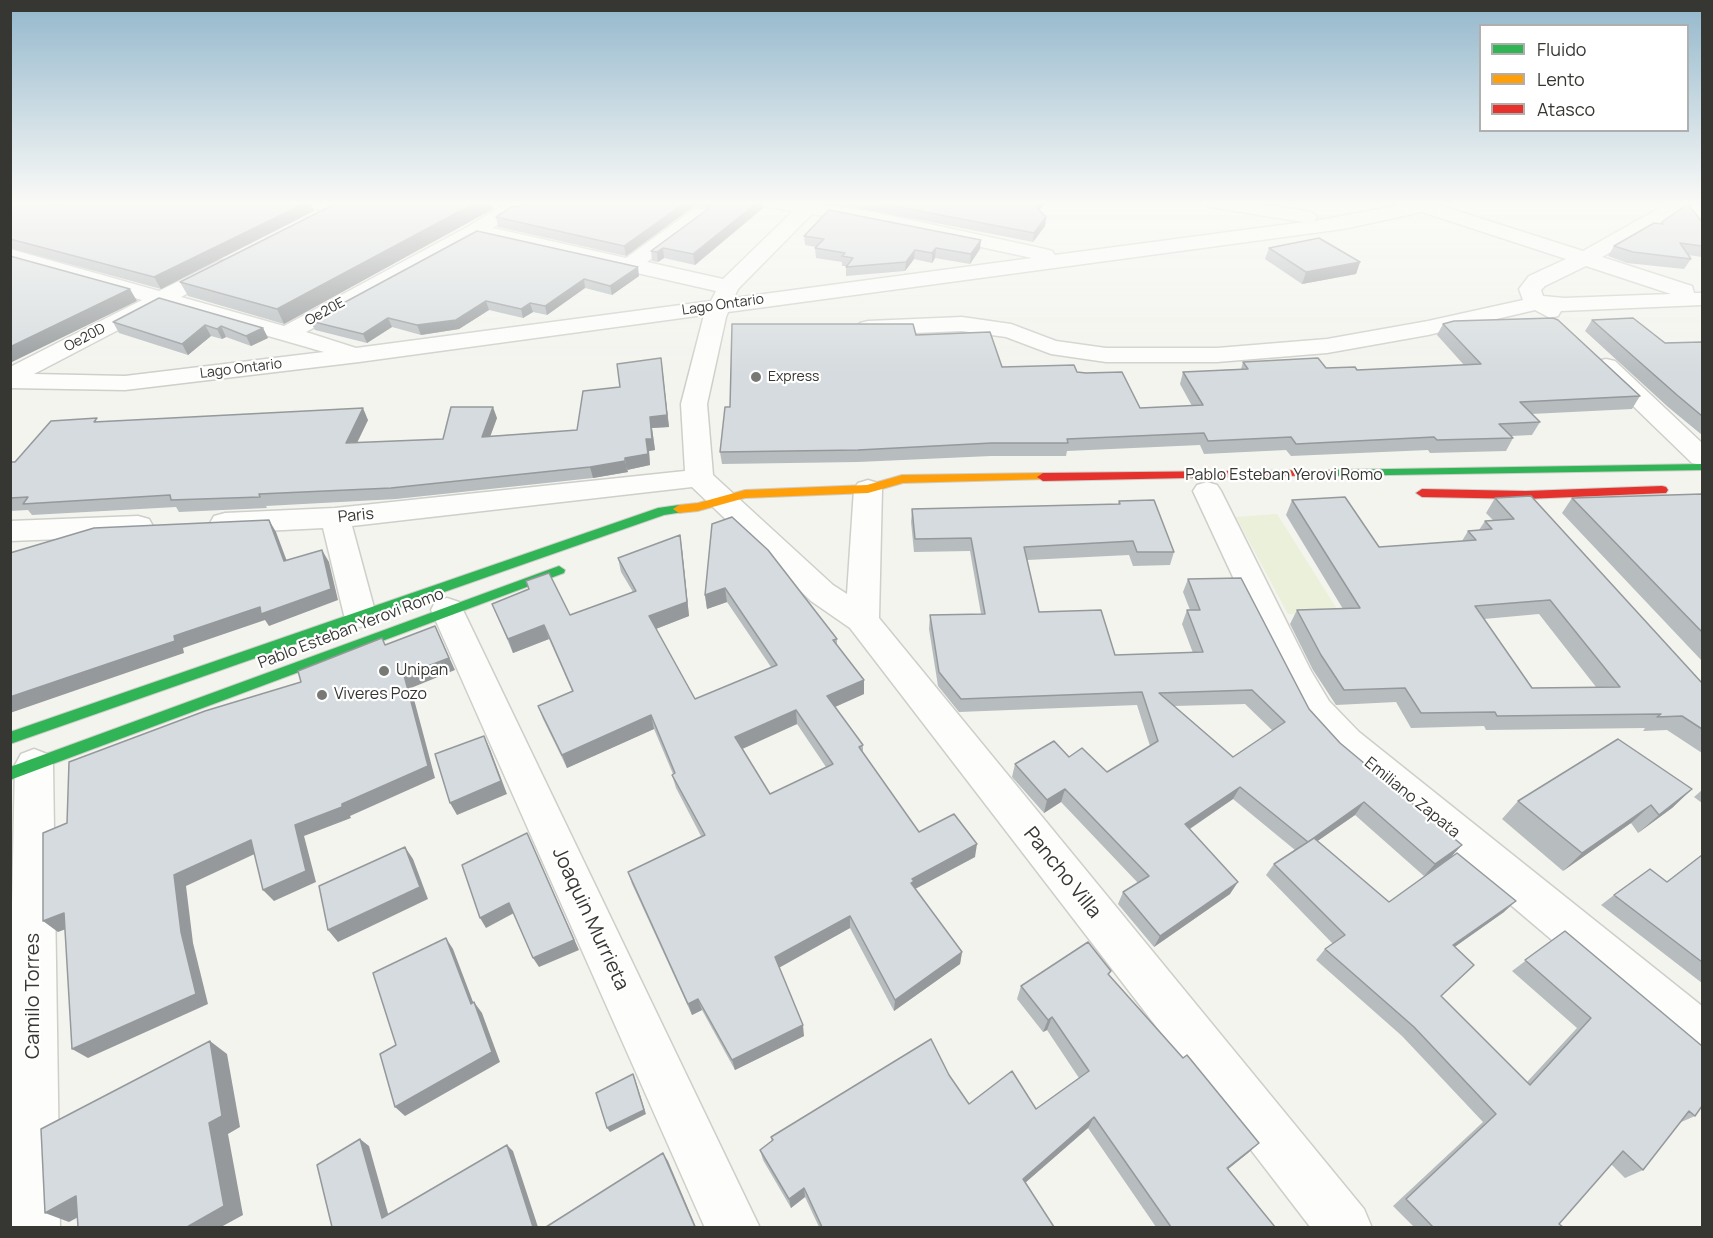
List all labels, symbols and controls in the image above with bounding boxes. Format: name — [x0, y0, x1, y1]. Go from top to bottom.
legend — [1479, 24, 1689, 132]
text: Fluido — [1537, 37, 1586, 61]
text: Lento — [1537, 67, 1585, 91]
text: Atasco — [1537, 97, 1595, 121]
street label: Lago Ontario — [681, 291, 765, 319]
street label: Oe20E — [302, 294, 348, 330]
street label: Oe20D — [62, 320, 108, 356]
street label: Lago Ontario — [199, 356, 283, 382]
place label: Express — [768, 369, 819, 385]
marker: Express — [749, 370, 763, 384]
street label: Pablo Esteban Yerovi Romo — [1185, 466, 1383, 486]
street label: Paris — [337, 505, 375, 527]
street label: Pablo Esteban Yerovi Romo — [255, 585, 447, 673]
place label: Unipan — [396, 661, 448, 681]
marker: Unipan — [377, 664, 391, 678]
place label: Viveres Pozo — [334, 685, 427, 705]
marker: Viveres Pozo — [315, 688, 329, 702]
street label: Emiliano Zapata — [1360, 754, 1464, 842]
street label: Pancho Villa — [1018, 823, 1106, 923]
street label: Joaquin Murrieta — [546, 844, 634, 994]
street label: Camilo Torres — [21, 933, 45, 1059]

